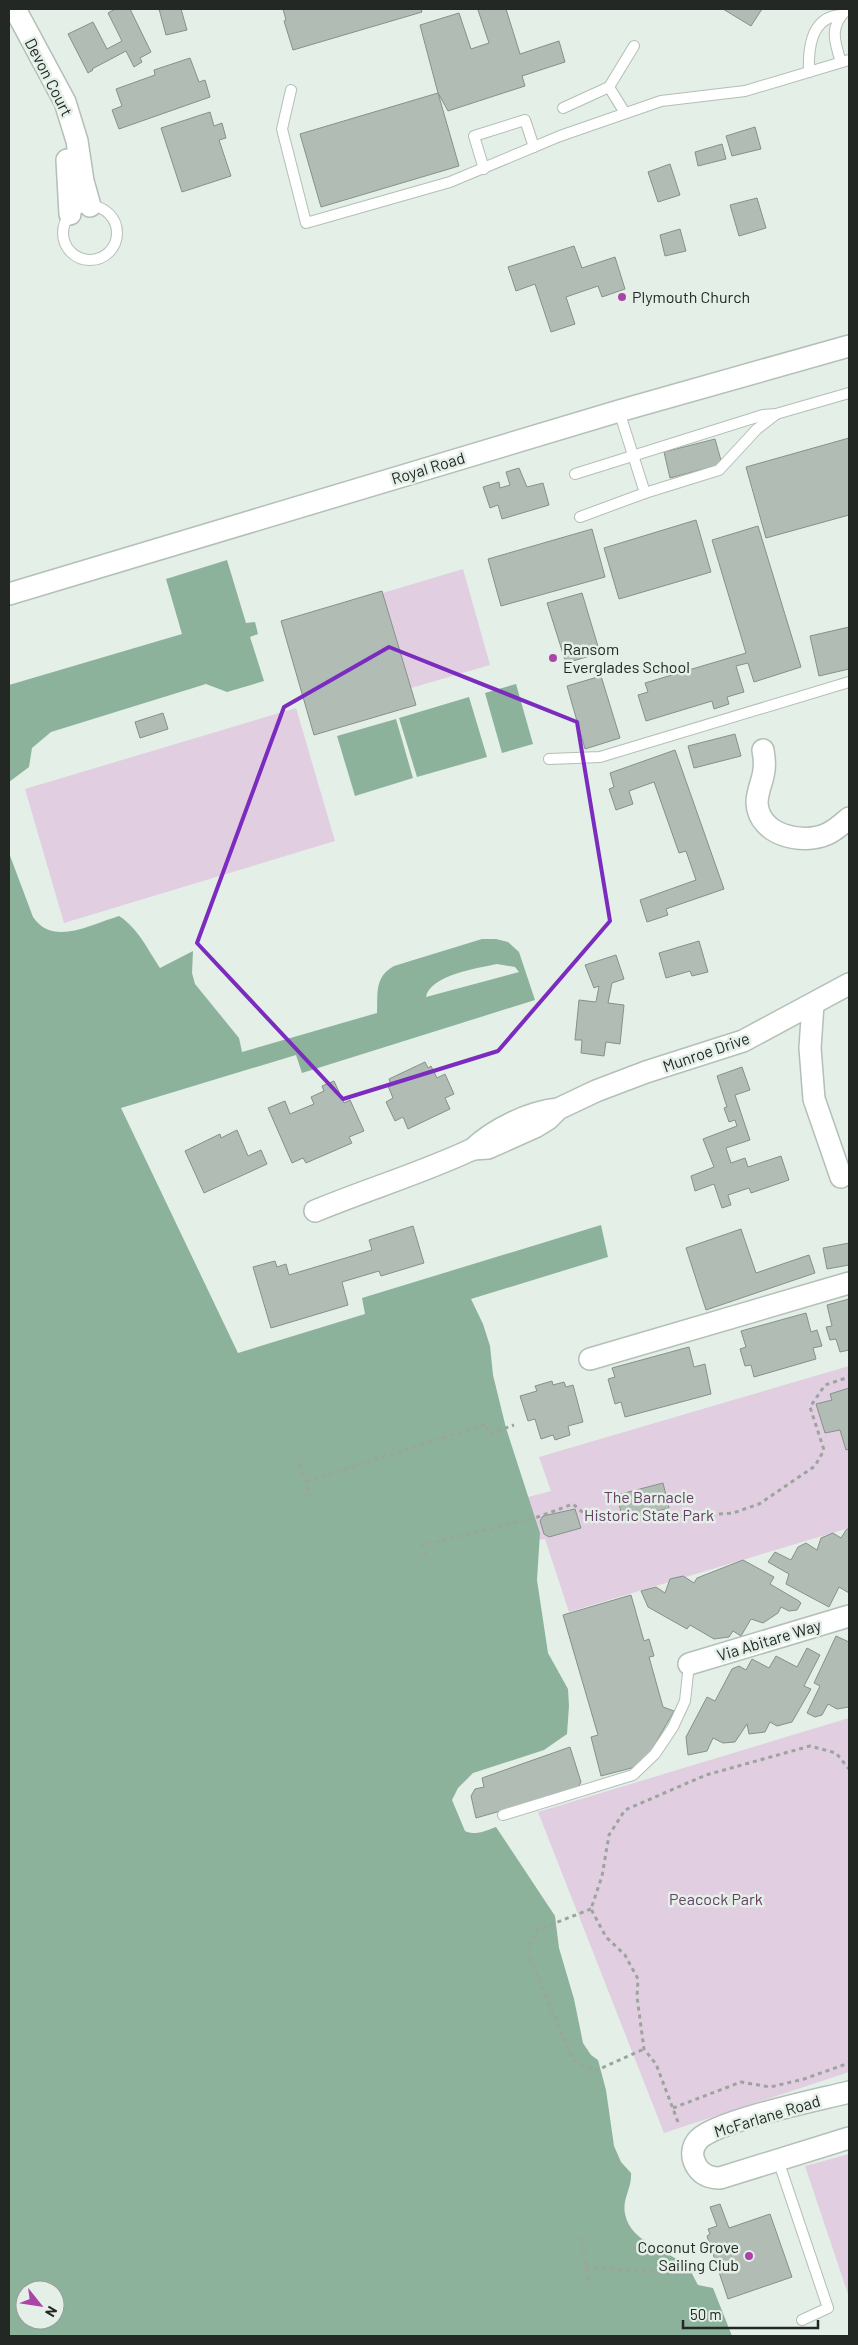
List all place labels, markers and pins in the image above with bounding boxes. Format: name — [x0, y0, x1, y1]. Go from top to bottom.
place label: Plymouth Church — [632, 287, 750, 306]
marker: Plymouth Church — [616, 291, 628, 303]
place label: Ransom Everglades School — [563, 639, 690, 676]
marker: Ransom Everglades School — [547, 652, 559, 664]
place label: Coconut Grove Sailing Club — [638, 2237, 739, 2274]
marker: Coconut Grove Sailing Club — [743, 2250, 755, 2262]

